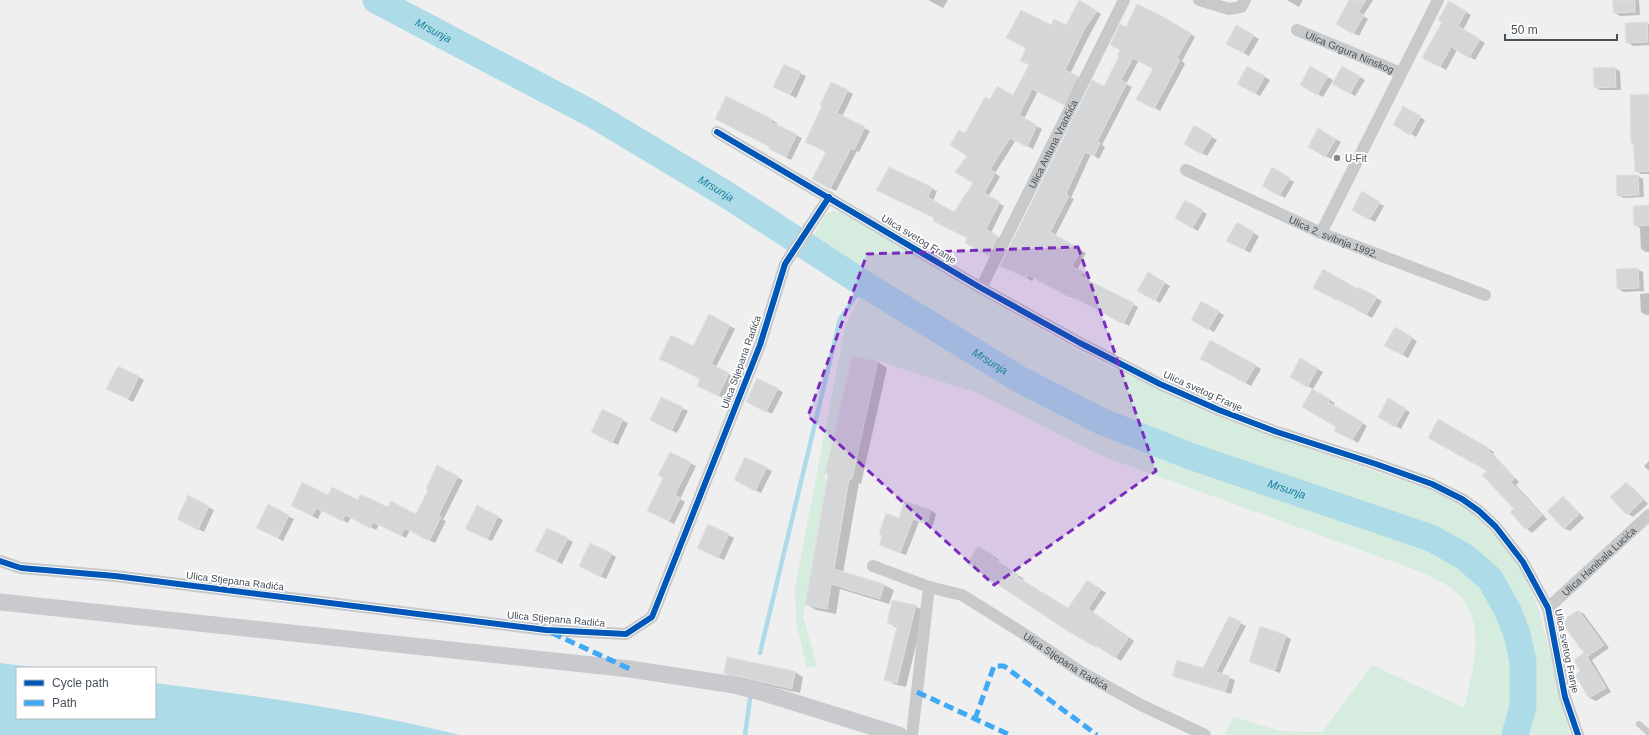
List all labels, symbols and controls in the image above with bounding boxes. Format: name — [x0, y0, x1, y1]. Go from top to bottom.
water label: Mrsunja — [413, 16, 454, 45]
scale bar — [1505, 16, 1617, 42]
text: 50 m — [1511, 23, 1538, 37]
street label: Ulica Grgura Ninskog — [1304, 29, 1396, 75]
street label: Ulica Antuna Vrančića — [1026, 97, 1079, 190]
marker: U-Fit — [1332, 153, 1342, 163]
place label: U-Fit — [1345, 153, 1367, 164]
water label: Mrsunja — [696, 173, 736, 204]
street label: Ulica svetog Franje — [879, 212, 959, 266]
street label: Ulica 2. svibnja 1992. — [1287, 213, 1380, 260]
street label: Ulica Stjepana Radića — [719, 313, 763, 410]
water label: Mrsunja — [970, 346, 1010, 377]
street label: Ulica svetog Franje — [1162, 369, 1245, 414]
water label: Mrsunja — [1266, 477, 1307, 501]
street label: Ulica Hanibala Lucića — [1560, 524, 1638, 598]
street label: Ulica Stjepana Radića — [186, 570, 285, 593]
street label: Ulica svetog Franje — [1553, 608, 1581, 694]
street label: Ulica Stjepana Radića — [507, 609, 606, 629]
street label: Ulica Stjepana Radića — [1021, 630, 1111, 692]
legend — [16, 667, 156, 719]
text: Cycle path — [52, 676, 109, 690]
text: Path — [52, 696, 77, 710]

